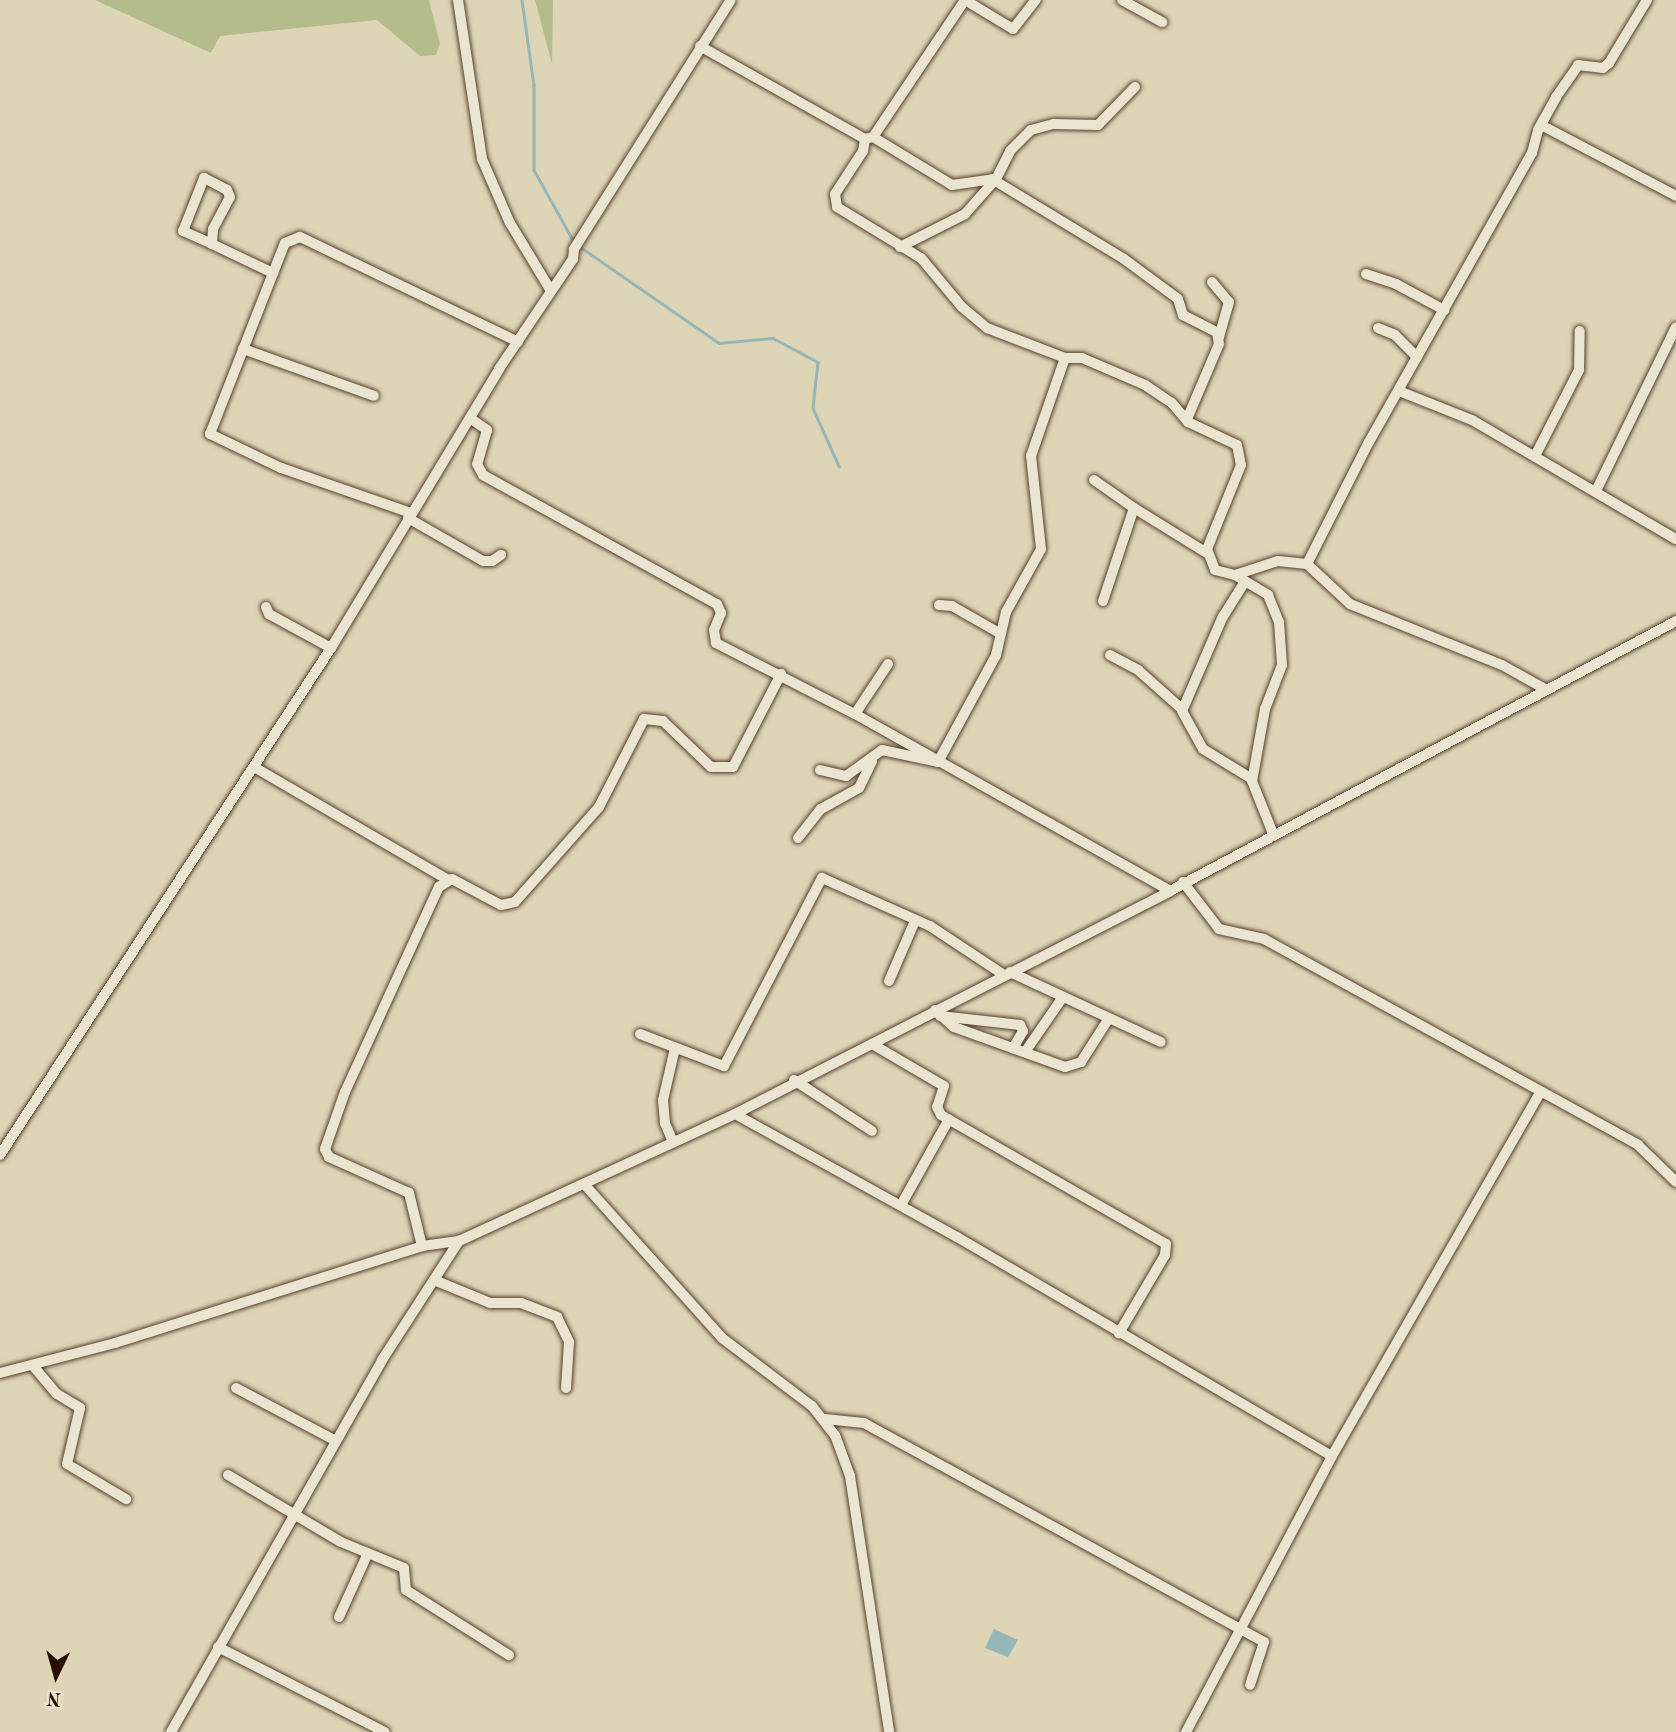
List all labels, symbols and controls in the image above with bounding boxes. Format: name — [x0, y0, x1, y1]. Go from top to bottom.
north arrow — [21, 1641, 91, 1711]
text: N — [46, 1687, 62, 1708]

